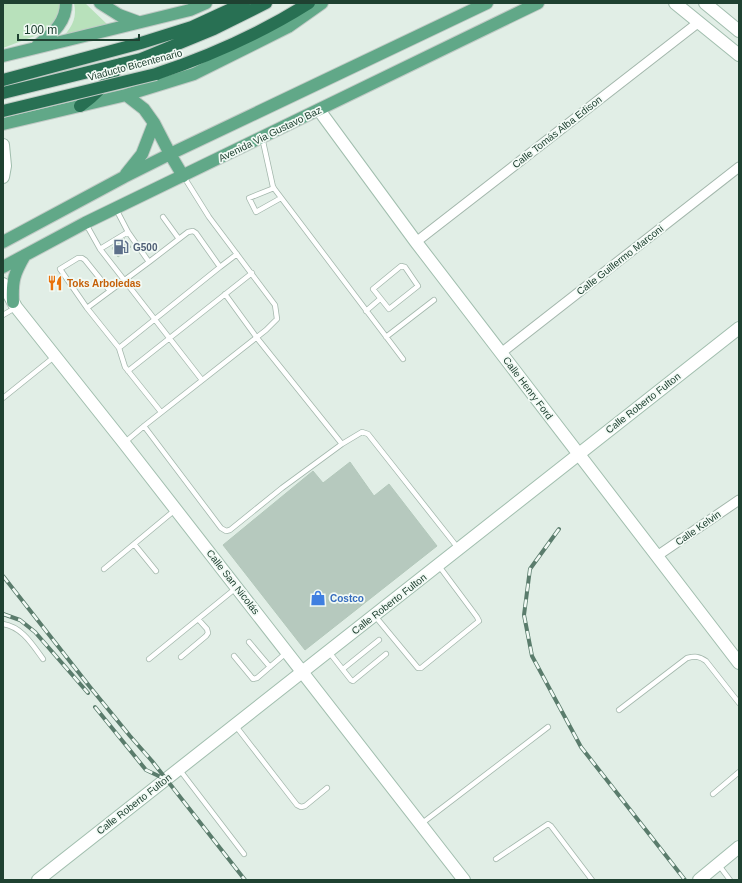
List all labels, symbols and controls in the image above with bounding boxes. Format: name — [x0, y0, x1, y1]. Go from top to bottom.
scale bar — [18, 16, 139, 42]
text: 100 m — [24, 23, 57, 37]
street label: Viaducto Bicentenario — [87, 47, 184, 83]
street label: Calle Tomás Alba Edison — [510, 94, 604, 170]
street label: Avenida Via Gustavo Baz — [217, 104, 323, 164]
street label: Calle Guillermo Marconi — [575, 223, 665, 297]
fuel station icon: G500 — [112, 238, 130, 256]
place label: G500 — [133, 242, 158, 253]
restaurant icon: Toks Arboledas — [46, 274, 64, 292]
place label: Toks Arboledas — [67, 278, 141, 289]
street label: Calle Henry Ford — [501, 355, 555, 421]
street label: Calle Roberto Fulton — [603, 370, 683, 436]
street label: Calle Kelvin — [673, 508, 723, 548]
street label: Calle San Nicolás — [204, 548, 262, 616]
street label: Calle Roberto Fulton — [349, 571, 429, 637]
shop icon: Costco — [309, 589, 327, 607]
place label: Costco — [330, 593, 364, 604]
street label: Calle Roberto Fulton — [94, 771, 174, 837]

